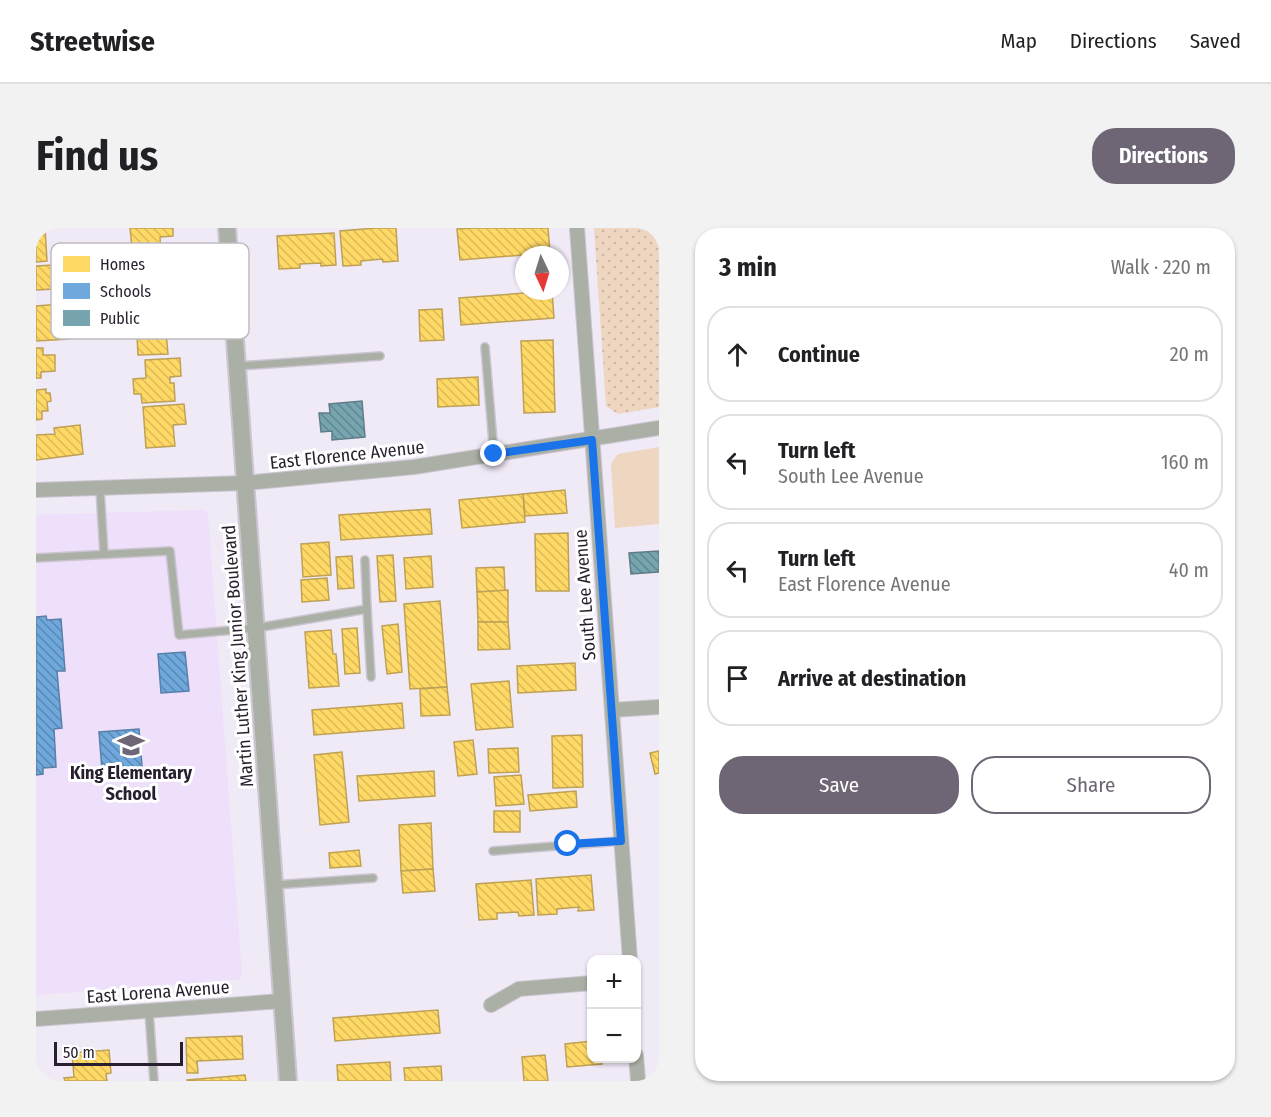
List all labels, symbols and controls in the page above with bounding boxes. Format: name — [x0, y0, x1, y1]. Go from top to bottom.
text: Streetwise — [30, 25, 155, 58]
text: Map — [1000, 28, 1037, 54]
text: Directions — [1070, 28, 1157, 54]
text: Saved — [1190, 28, 1241, 54]
button: Directions — [1092, 128, 1235, 184]
text: Find us — [36, 131, 158, 181]
legend — [51, 243, 249, 339]
north arrow — [515, 246, 569, 300]
text: 3 min — [719, 252, 777, 283]
text: Homes — [100, 255, 145, 274]
text: Walk · 220 m — [1111, 255, 1211, 279]
text: Schools — [100, 282, 151, 301]
text: Public — [100, 309, 140, 328]
icon: ahead — [721, 338, 754, 371]
text: Continue — [778, 341, 860, 368]
text: 20 m — [1170, 342, 1209, 366]
street label: East Florence Avenue — [269, 436, 425, 474]
text: Turn left — [778, 437, 856, 464]
route end — [480, 440, 506, 466]
icon: left — [721, 446, 754, 479]
text: 160 m — [1161, 450, 1209, 474]
text: South Lee Avenue — [778, 464, 924, 488]
street label: Martin Luther King Junior Boulevard — [218, 524, 258, 788]
street label: South Lee Avenue — [569, 529, 601, 661]
text: Turn left — [778, 545, 856, 572]
icon: left — [721, 554, 754, 587]
text: 40 m — [1169, 558, 1209, 582]
text: East Florence Avenue — [778, 572, 951, 596]
icon: arrive — [721, 662, 754, 695]
text: Arrive at destination — [778, 665, 966, 692]
school or university icon: King Elementary School — [116, 730, 146, 760]
button: Save — [719, 756, 959, 814]
button: Share — [971, 756, 1211, 814]
place label: King Elementary School — [70, 762, 192, 805]
route start — [554, 830, 580, 856]
map controls — [587, 955, 641, 1063]
button: + — [587, 955, 641, 1009]
street label: East Lorena Avenue — [86, 976, 230, 1008]
button: − — [587, 1009, 641, 1063]
scale bar — [54, 1039, 183, 1066]
text: 50 m — [63, 1043, 95, 1062]

